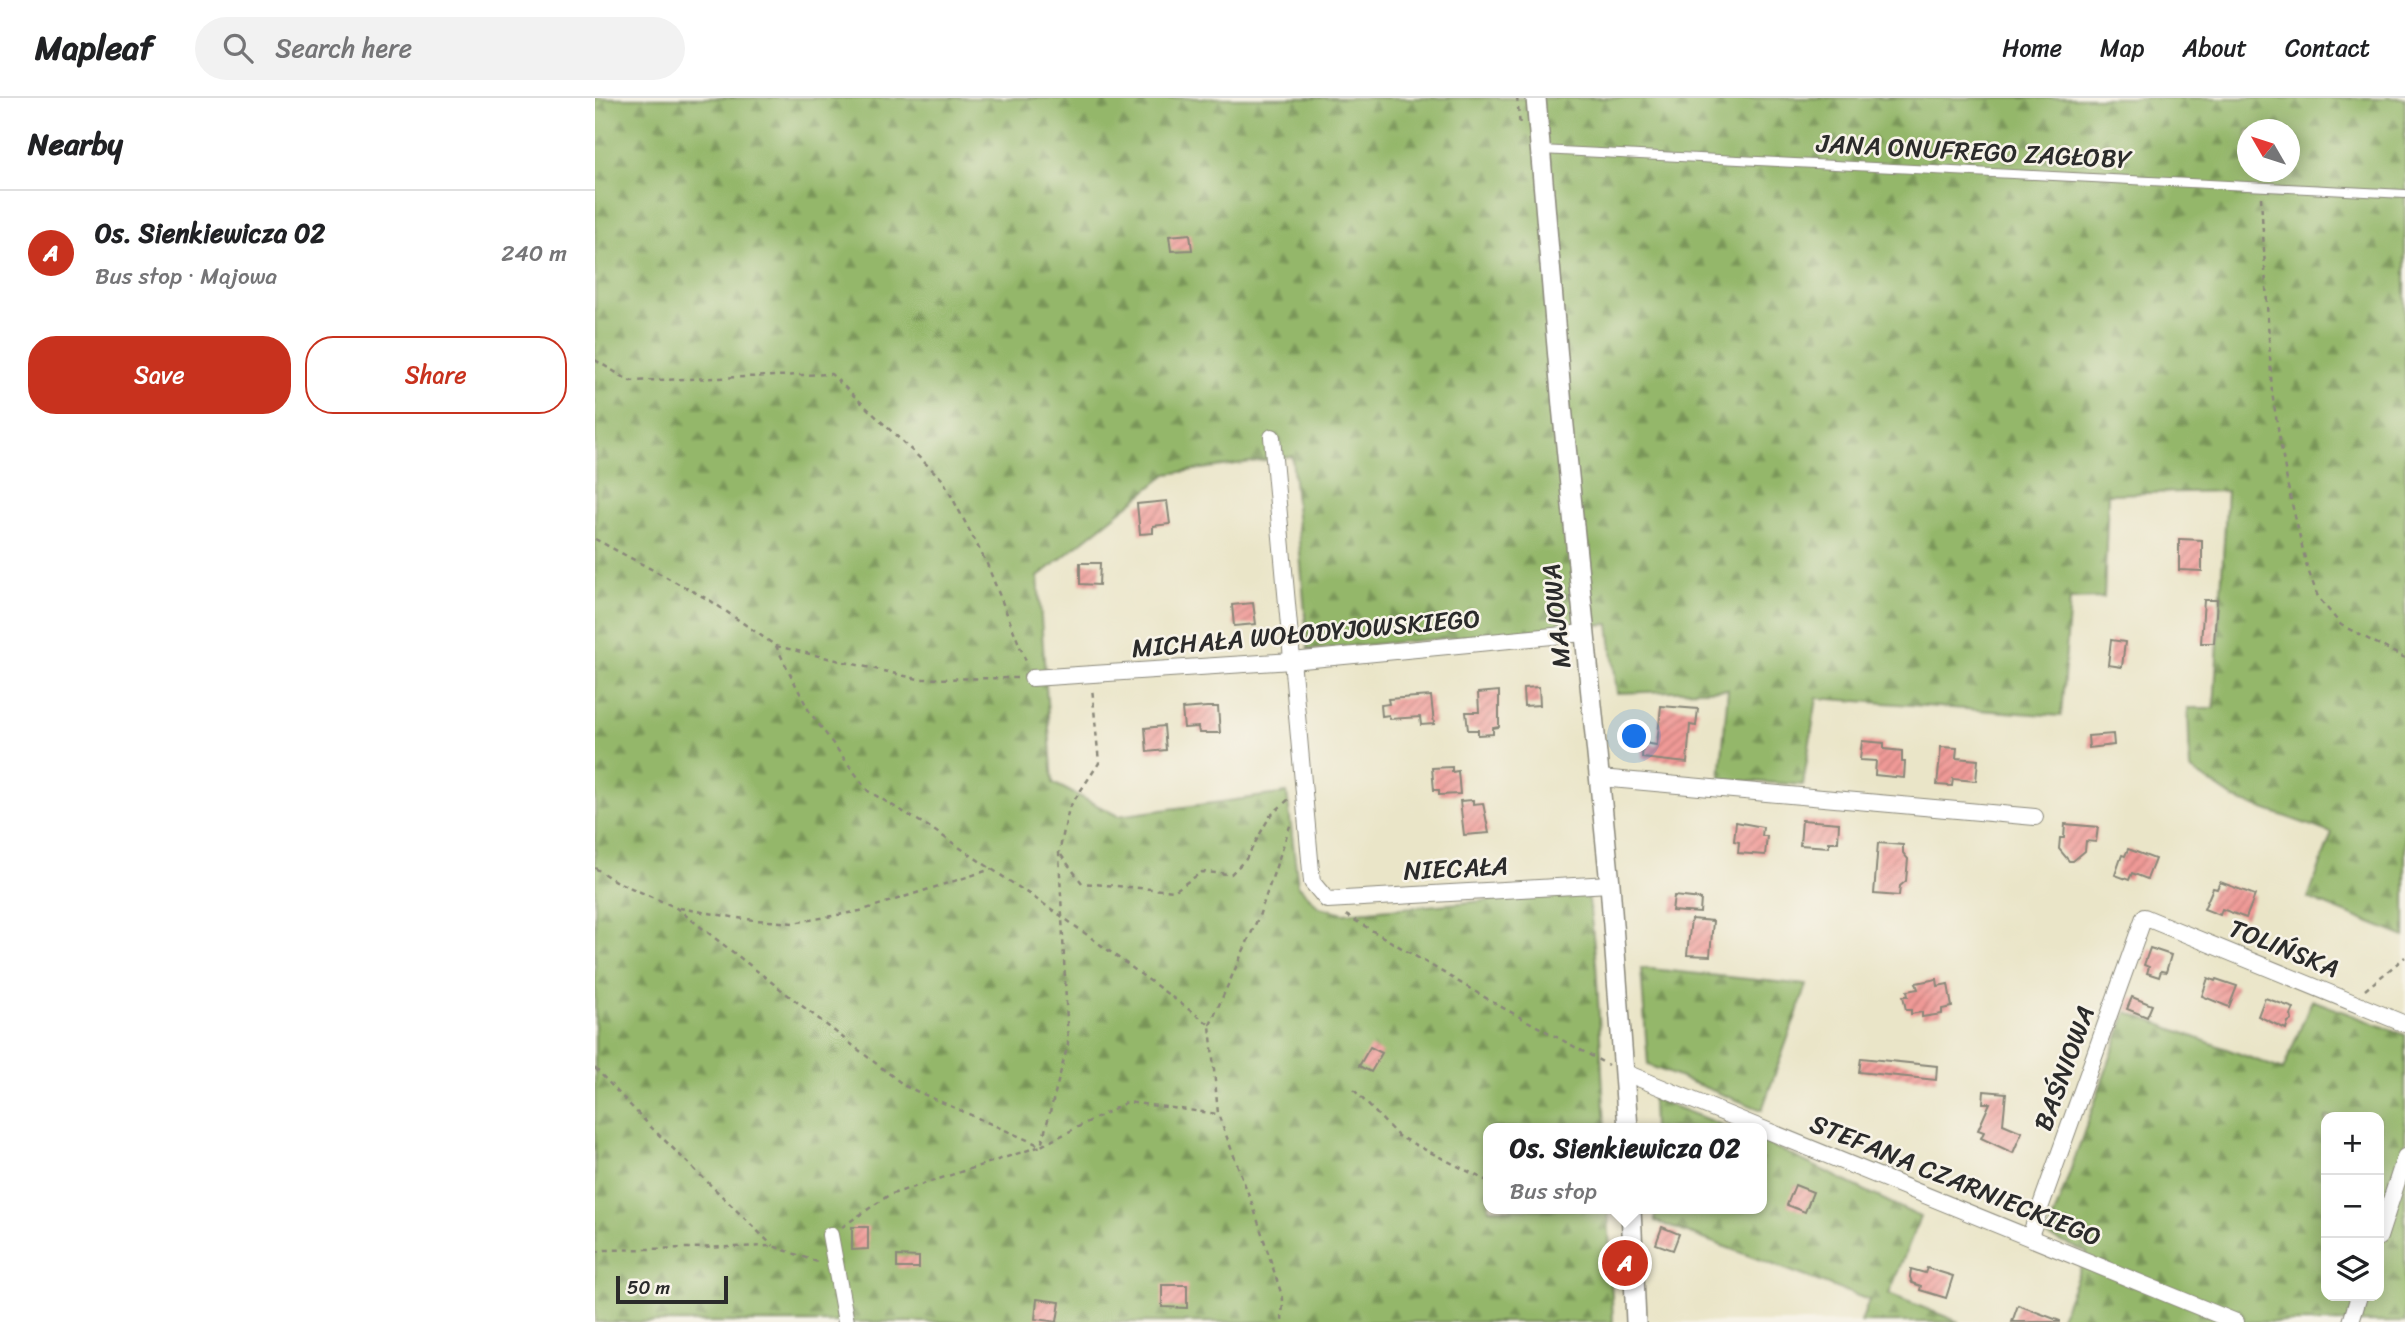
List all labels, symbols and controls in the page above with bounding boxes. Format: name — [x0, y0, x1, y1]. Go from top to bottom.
search box — [195, 17, 685, 80]
text: Mapleaf — [35, 19, 153, 77]
text: Search here — [275, 25, 412, 71]
text: Home — [2002, 27, 2062, 69]
text: Map — [2100, 27, 2144, 69]
text: About — [2182, 27, 2247, 69]
text: Contact — [2285, 27, 2370, 69]
icon: search — [219, 29, 257, 67]
text: Nearby — [28, 117, 123, 171]
north arrow — [2237, 119, 2300, 182]
street label: JANA ONUFREGO ZAGŁOBY — [1815, 120, 2134, 182]
text: Os. Sienkiewicza 02 — [95, 210, 325, 256]
text: A — [43, 233, 59, 274]
text: 240 m — [501, 233, 567, 274]
text: Bus stop · Majowa — [95, 256, 277, 297]
button: Save — [28, 336, 291, 414]
button: Share — [305, 336, 567, 414]
street label: MAJOWA — [1528, 561, 1584, 671]
street label: MICHAŁA WOŁODYJOWSKIEGO — [1130, 595, 1482, 671]
your location — [1617, 719, 1651, 753]
street label: NIECAŁA — [1402, 842, 1510, 894]
street label: TOLIŃSKA — [2222, 905, 2346, 991]
street label: BAŚNIOWA — [2020, 999, 2108, 1137]
street label: STEFANA CZARNIECKIEGO — [1803, 1100, 2109, 1260]
map controls — [2321, 1112, 2384, 1301]
button: + — [2321, 1112, 2384, 1175]
popup — [1483, 1123, 1767, 1214]
text: Os. Sienkiewicza 02 — [1510, 1125, 1740, 1171]
text: Bus stop — [1510, 1171, 1597, 1212]
button: − — [2321, 1175, 2384, 1238]
pin: A — [1602, 1237, 1648, 1289]
button: layers — [2321, 1238, 2384, 1301]
text: 50 m — [627, 1271, 670, 1304]
scale bar — [616, 1273, 728, 1305]

